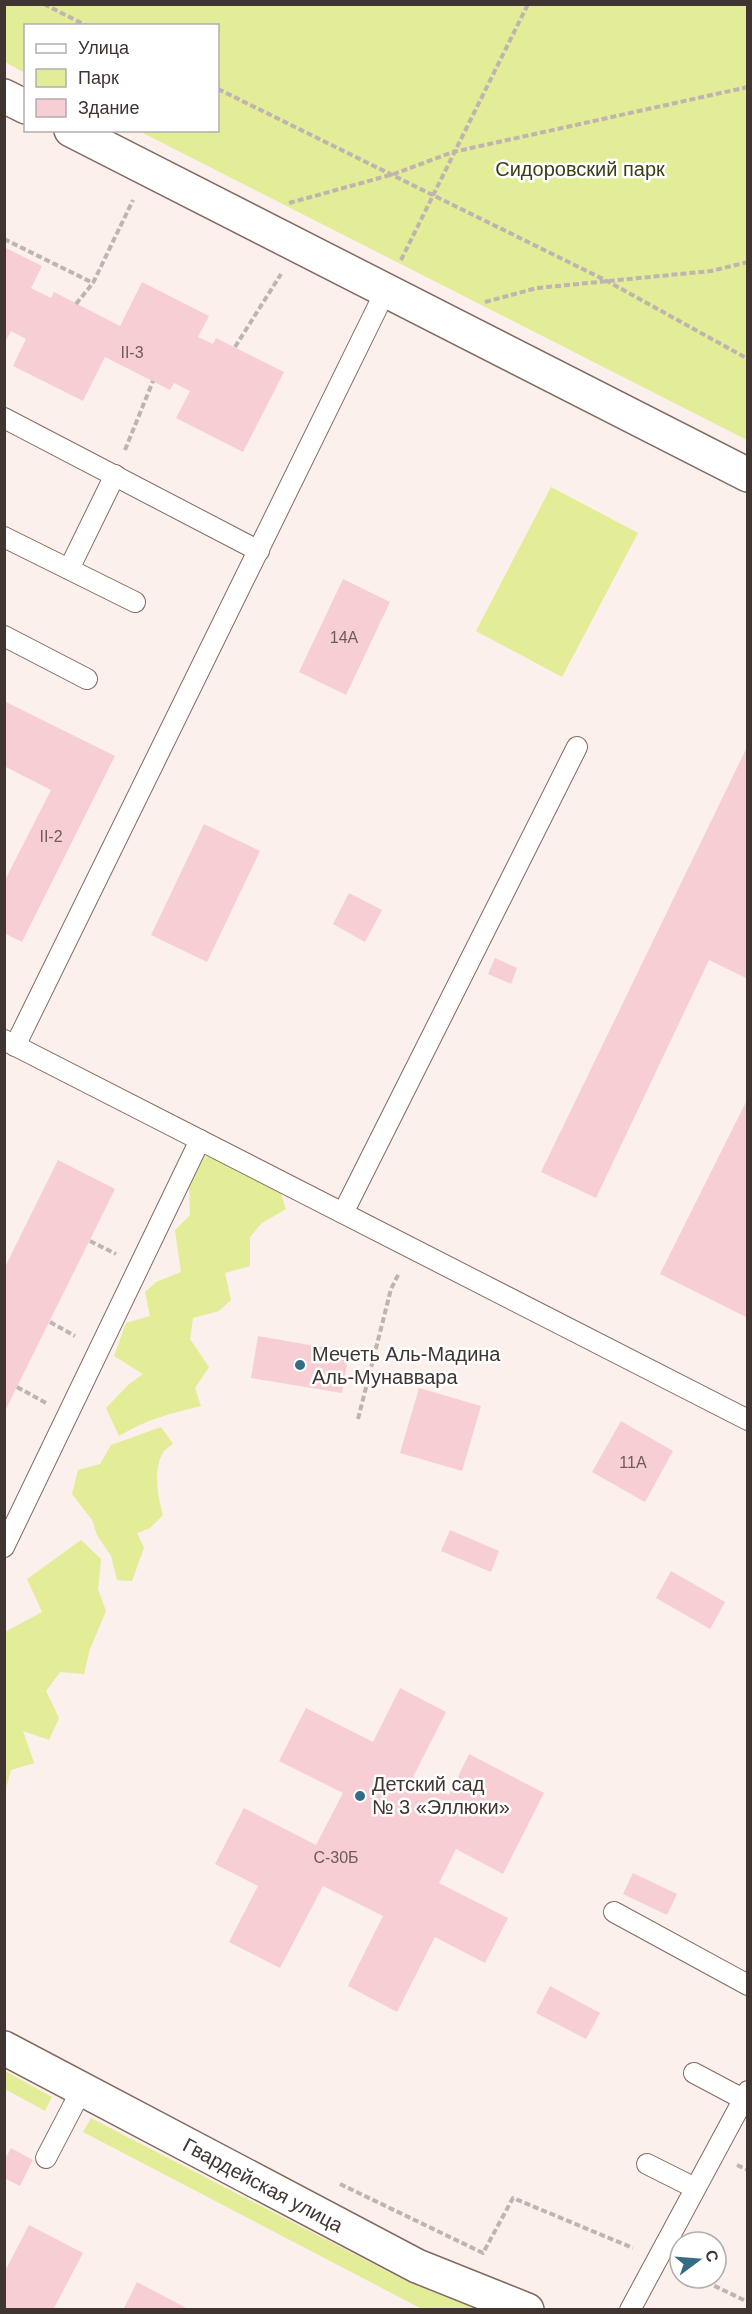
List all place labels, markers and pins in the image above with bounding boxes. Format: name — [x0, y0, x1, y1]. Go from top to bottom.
place label: Мечеть Аль-Мадина Аль-Мунаввара — [312, 1343, 501, 1388]
marker: Мечеть Аль-Мадина Аль-Мунаввара — [293, 1358, 307, 1372]
place label: Детский сад № 3 «Эллюки» — [372, 1773, 510, 1818]
marker: Детский сад № 3 «Эллюки» — [353, 1789, 367, 1803]

